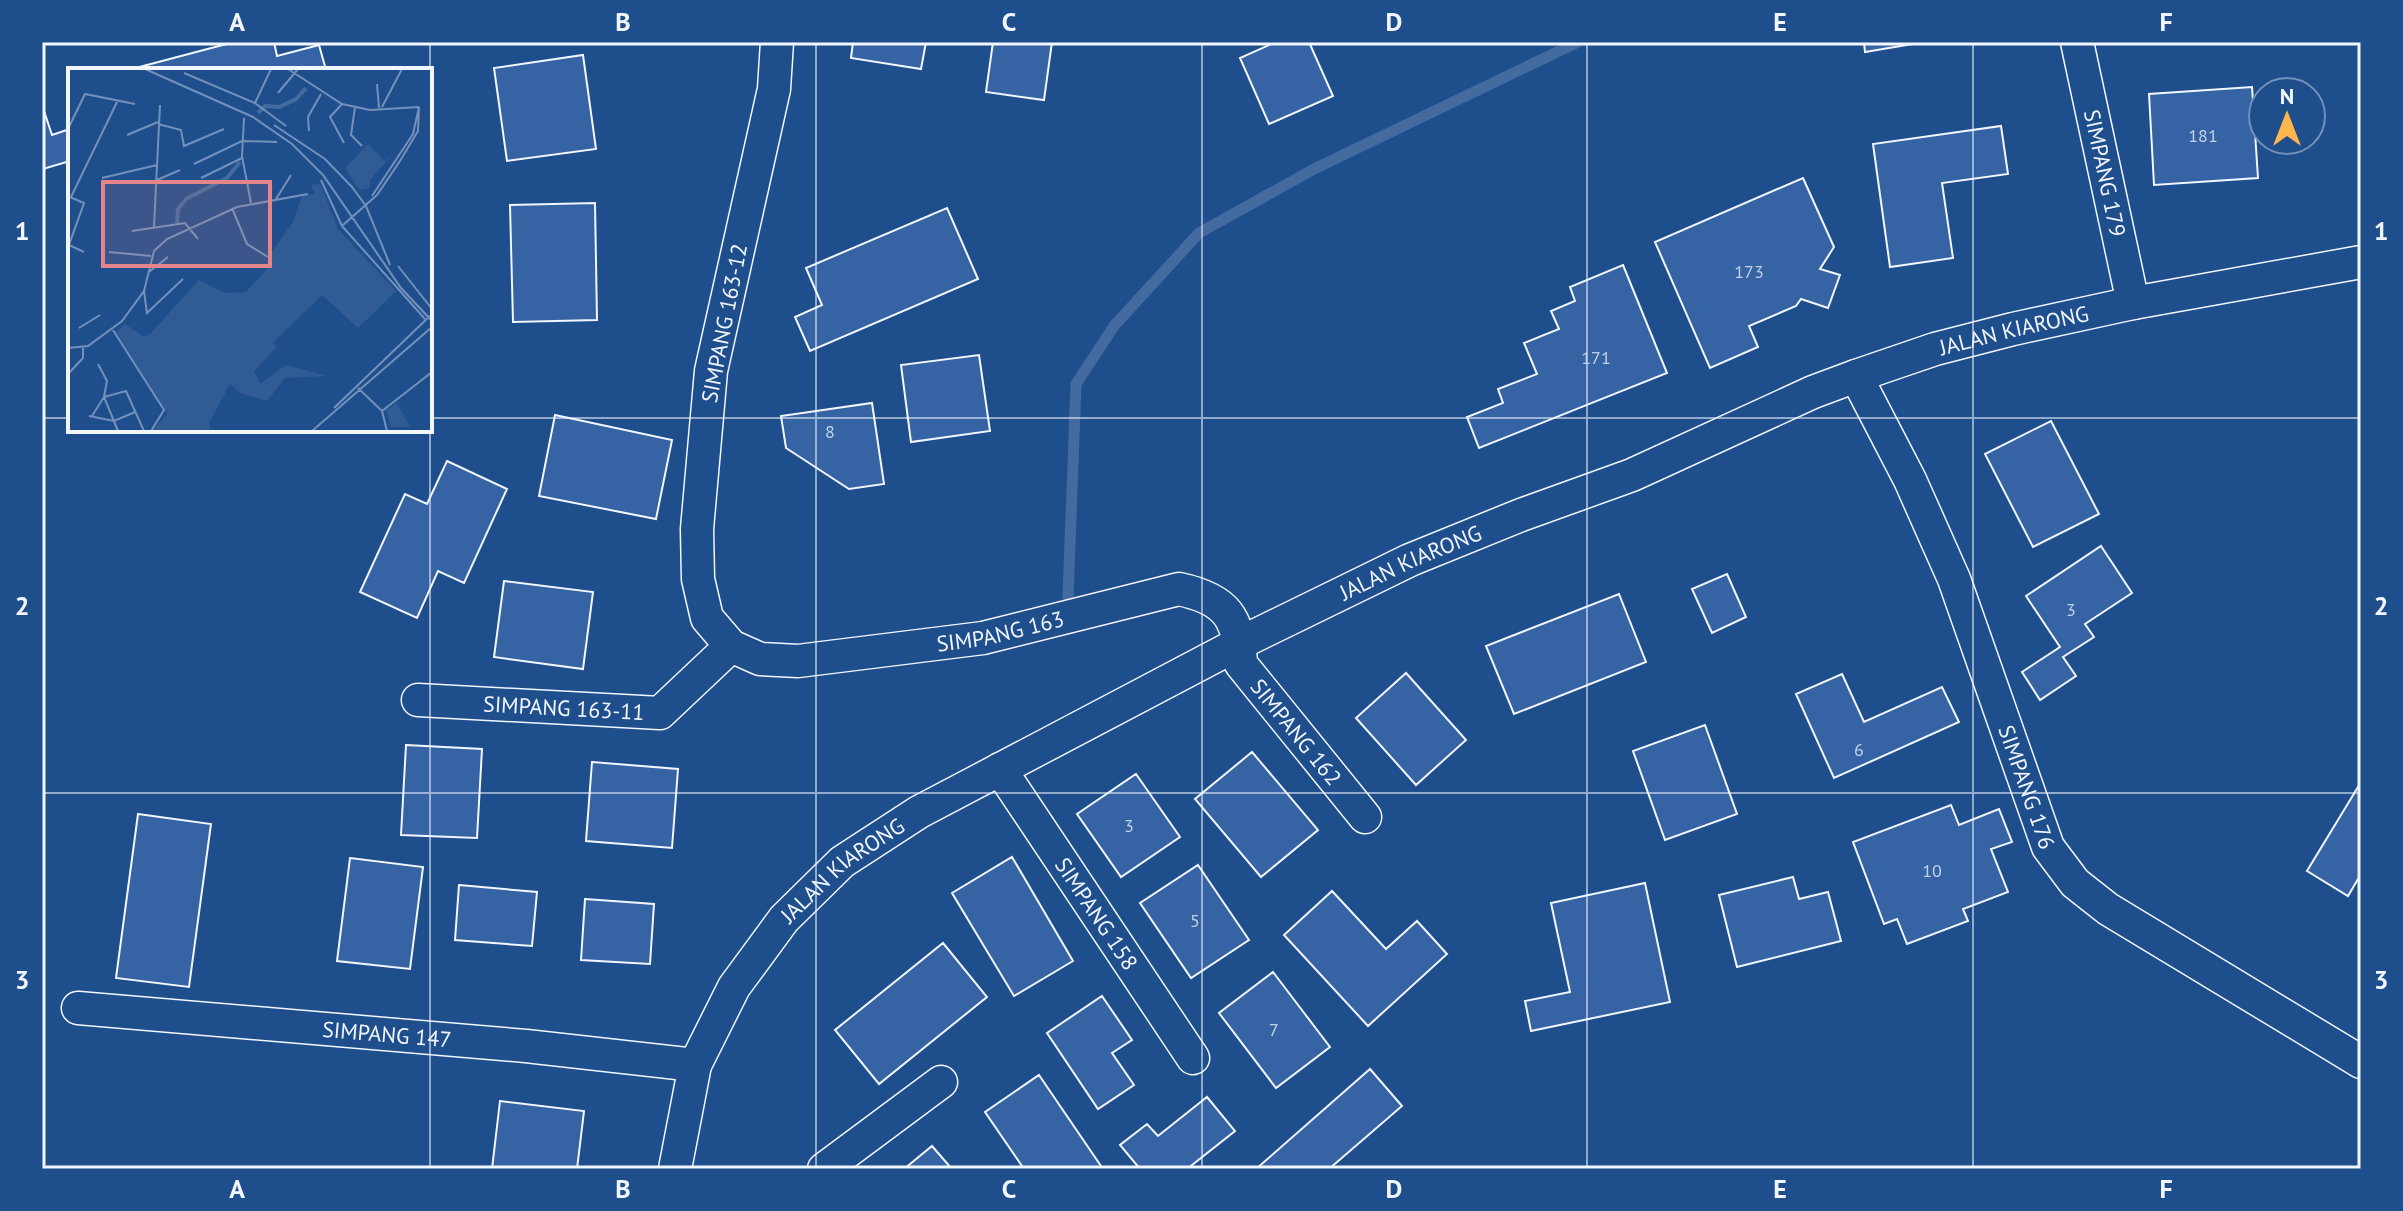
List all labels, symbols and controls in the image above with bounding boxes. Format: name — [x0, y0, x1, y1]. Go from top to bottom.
text: A — [229, 5, 245, 38]
text: B — [615, 5, 631, 38]
text: C — [1002, 5, 1016, 38]
text: D — [1386, 5, 1402, 38]
text: E — [1773, 5, 1787, 38]
text: F — [2159, 5, 2173, 38]
inset map — [68, 68, 432, 432]
north arrow — [2247, 76, 2327, 156]
text: N — [2280, 82, 2294, 110]
street label: SIMPANG 179 — [2078, 107, 2132, 239]
house number: 181 — [2188, 124, 2218, 147]
text: 1 — [15, 214, 29, 247]
text: 1 — [2374, 214, 2388, 247]
street label: SIMPANG 163-12 — [695, 241, 753, 405]
house number: 173 — [1734, 260, 1764, 283]
street label: JALAN KIARONG — [1935, 299, 2091, 362]
house number: 171 — [1581, 346, 1611, 369]
house number: 8 — [825, 420, 835, 443]
street label: JALAN KIARONG — [1334, 519, 1485, 607]
text: 2 — [15, 589, 29, 622]
text: 2 — [2374, 589, 2388, 622]
house number: 3 — [2066, 598, 2076, 621]
street label: SIMPANG 163 — [935, 604, 1067, 658]
street label: SIMPANG 162 — [1245, 673, 1348, 791]
street label: SIMPANG 163-11 — [482, 690, 645, 726]
street label: SIMPANG 176 — [1992, 721, 2062, 853]
house number: 6 — [1854, 738, 1864, 761]
street label: JALAN KIARONG — [774, 811, 910, 930]
house number: 3 — [1124, 814, 1134, 837]
street label: SIMPANG 158 — [1049, 852, 1144, 975]
house number: 10 — [1922, 859, 1942, 882]
house number: 5 — [1190, 909, 1200, 932]
text: 3 — [15, 963, 29, 996]
text: 3 — [2374, 963, 2388, 996]
street label: SIMPANG 147 — [321, 1015, 453, 1054]
house number: 7 — [1269, 1018, 1279, 1041]
text: A — [229, 1172, 245, 1205]
text: B — [615, 1172, 631, 1205]
text: C — [1002, 1172, 1016, 1205]
text: D — [1386, 1172, 1402, 1205]
text: E — [1773, 1172, 1787, 1205]
text: F — [2159, 1172, 2173, 1205]

